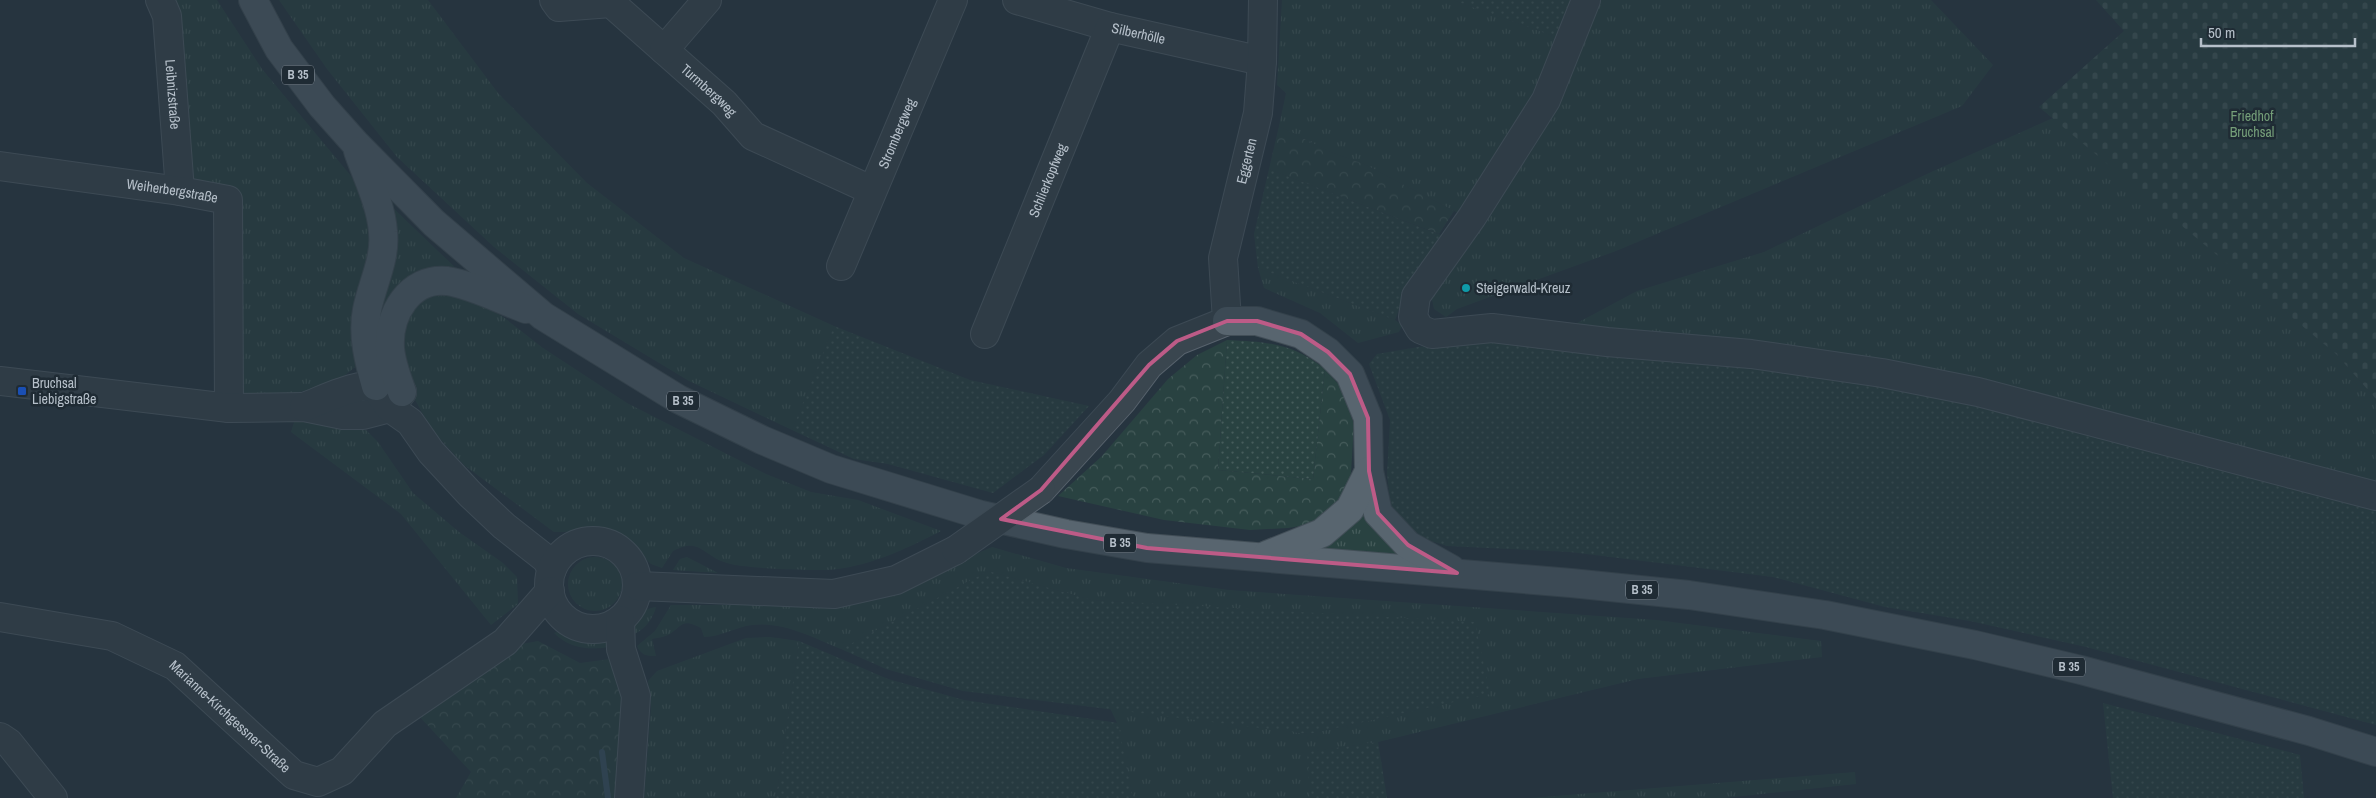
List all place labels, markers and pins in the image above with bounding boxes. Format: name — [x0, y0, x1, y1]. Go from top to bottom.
place label: Steigerwald-Kreuz — [1476, 279, 1571, 297]
marker: Steigerwald-Kreuz — [1460, 282, 1472, 294]
place label: Bruchsal Liebigstraße — [32, 374, 96, 408]
marker: Bruchsal Liebigstraße — [16, 385, 28, 397]

